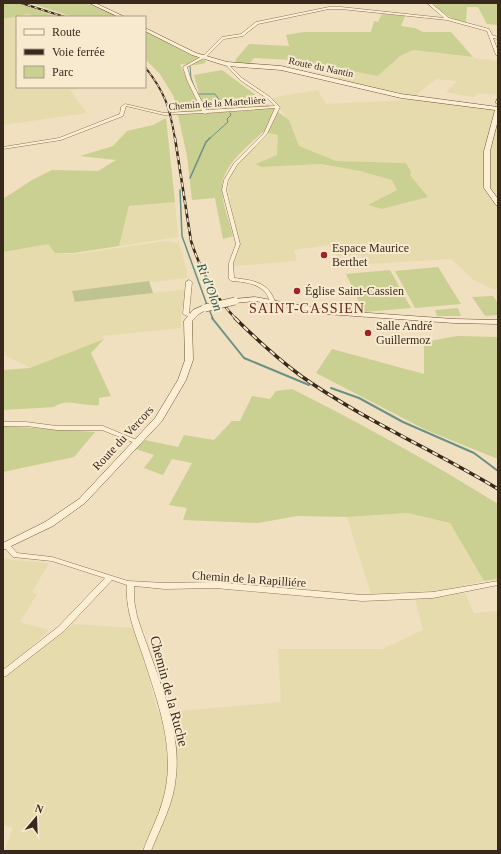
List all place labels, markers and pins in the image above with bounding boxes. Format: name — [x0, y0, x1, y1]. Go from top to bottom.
place label: Espace Maurice Berthet — [332, 241, 409, 269]
marker: Espace Maurice Berthet — [319, 250, 329, 260]
place label: Église Saint-Cassien — [305, 284, 404, 298]
marker: Église Saint-Cassien — [292, 286, 302, 296]
place label: Salle André Guillermoz — [376, 319, 432, 347]
marker: Salle André Guillermoz — [363, 328, 373, 338]

